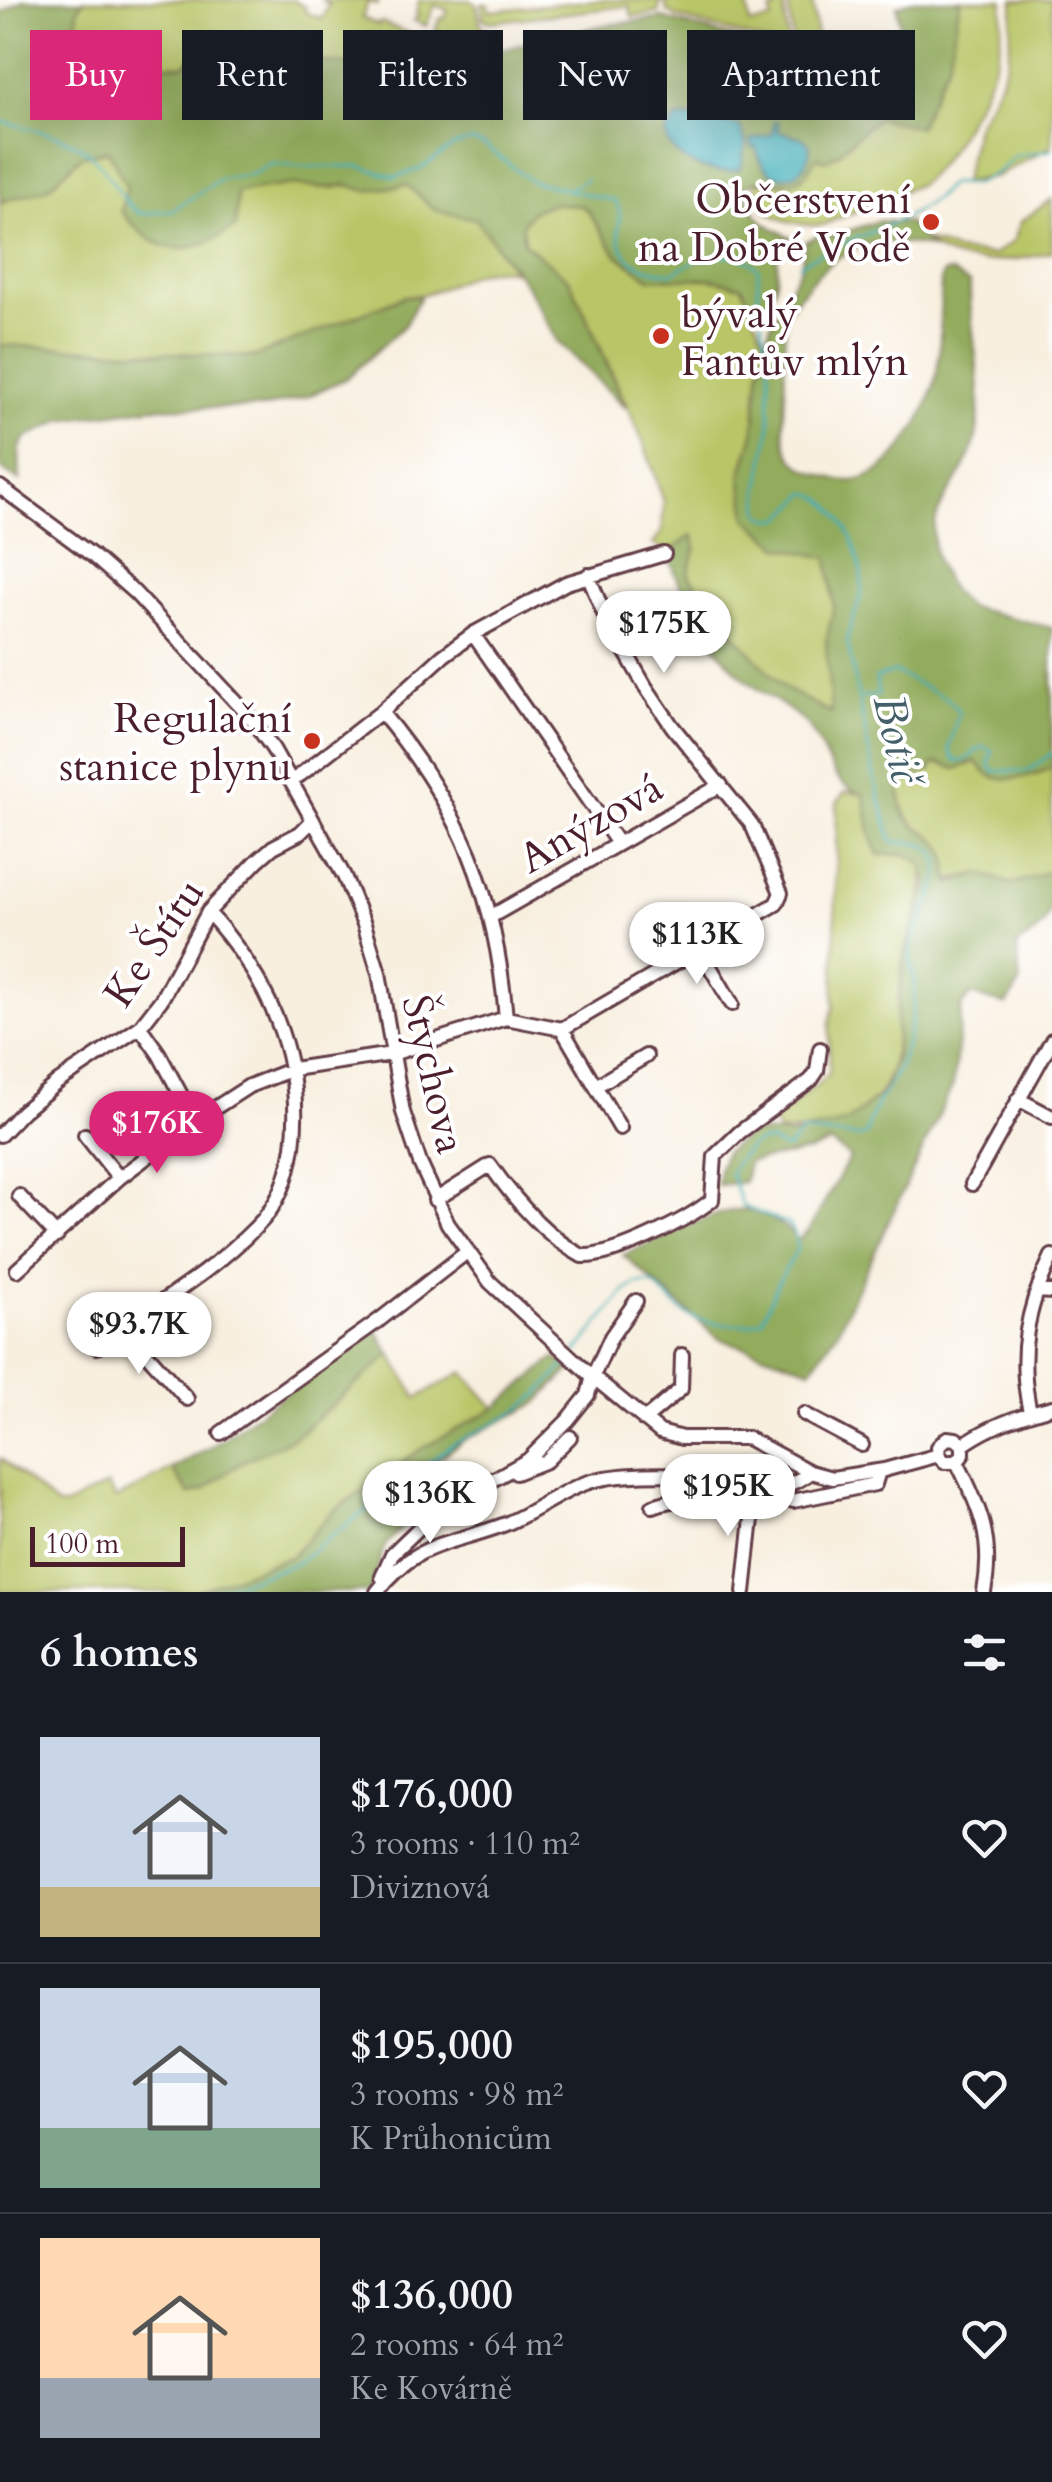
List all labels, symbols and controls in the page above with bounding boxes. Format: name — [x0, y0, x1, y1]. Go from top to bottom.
chip: Buy — [30, 30, 162, 120]
chip: Rent — [182, 30, 323, 120]
chip: Filters — [343, 30, 503, 120]
chip: New — [523, 30, 667, 120]
chip: Apartment — [687, 30, 915, 120]
place label: Občerstvení na Dobré Vodě — [638, 171, 911, 276]
marker: Občerstvení na Dobré Vodě — [920, 211, 942, 233]
place label: bývalý Fantův mlýn — [681, 285, 908, 390]
marker: bývalý Fantův mlýn — [650, 325, 672, 347]
pin: $175K — [594, 591, 734, 676]
text: $175K — [618, 601, 710, 645]
water label: Botič — [858, 689, 939, 795]
place label: Regulační stanice plynu — [59, 690, 292, 795]
marker: Regulační stanice plynu — [301, 730, 323, 752]
street label: Anýzová — [508, 759, 673, 887]
street label: Ke Štítu — [90, 867, 218, 1018]
pin: $113K — [627, 902, 767, 987]
text: $113K — [651, 912, 743, 956]
street label: Štychova — [388, 990, 479, 1159]
pin: $176K — [87, 1091, 227, 1176]
text: $176K — [111, 1101, 203, 1145]
pin: $93.7K — [58, 1292, 220, 1377]
text: $93.7K — [89, 1302, 189, 1346]
pin: $195K — [658, 1454, 798, 1539]
pin: $136K — [360, 1461, 500, 1546]
text: $195K — [682, 1464, 774, 1508]
text: $136K — [384, 1471, 476, 1515]
scale bar — [30, 1522, 185, 1566]
text: 100 m — [45, 1525, 119, 1563]
text: 6 homes — [40, 1624, 198, 1681]
icon: filters — [957, 1625, 1012, 1680]
text: $176,000 — [350, 1765, 513, 1822]
icon: home — [120, 1777, 240, 1897]
icon: heart — [957, 1810, 1012, 1865]
text: 3 rooms · 110 m² — [350, 1822, 580, 1866]
text: Diviznová — [350, 1866, 490, 1910]
text: $195,000 — [350, 2016, 513, 2073]
icon: home — [120, 2028, 240, 2148]
icon: heart — [957, 2061, 1012, 2116]
text: 3 rooms · 98 m² — [350, 2073, 563, 2117]
text: K Průhonicům — [350, 2117, 552, 2161]
text: $136,000 — [350, 2266, 513, 2323]
icon: home — [120, 2278, 240, 2398]
icon: heart — [957, 2311, 1012, 2366]
text: 2 rooms · 64 m² — [350, 2323, 563, 2367]
text: Ke Kovárně — [350, 2367, 512, 2411]

